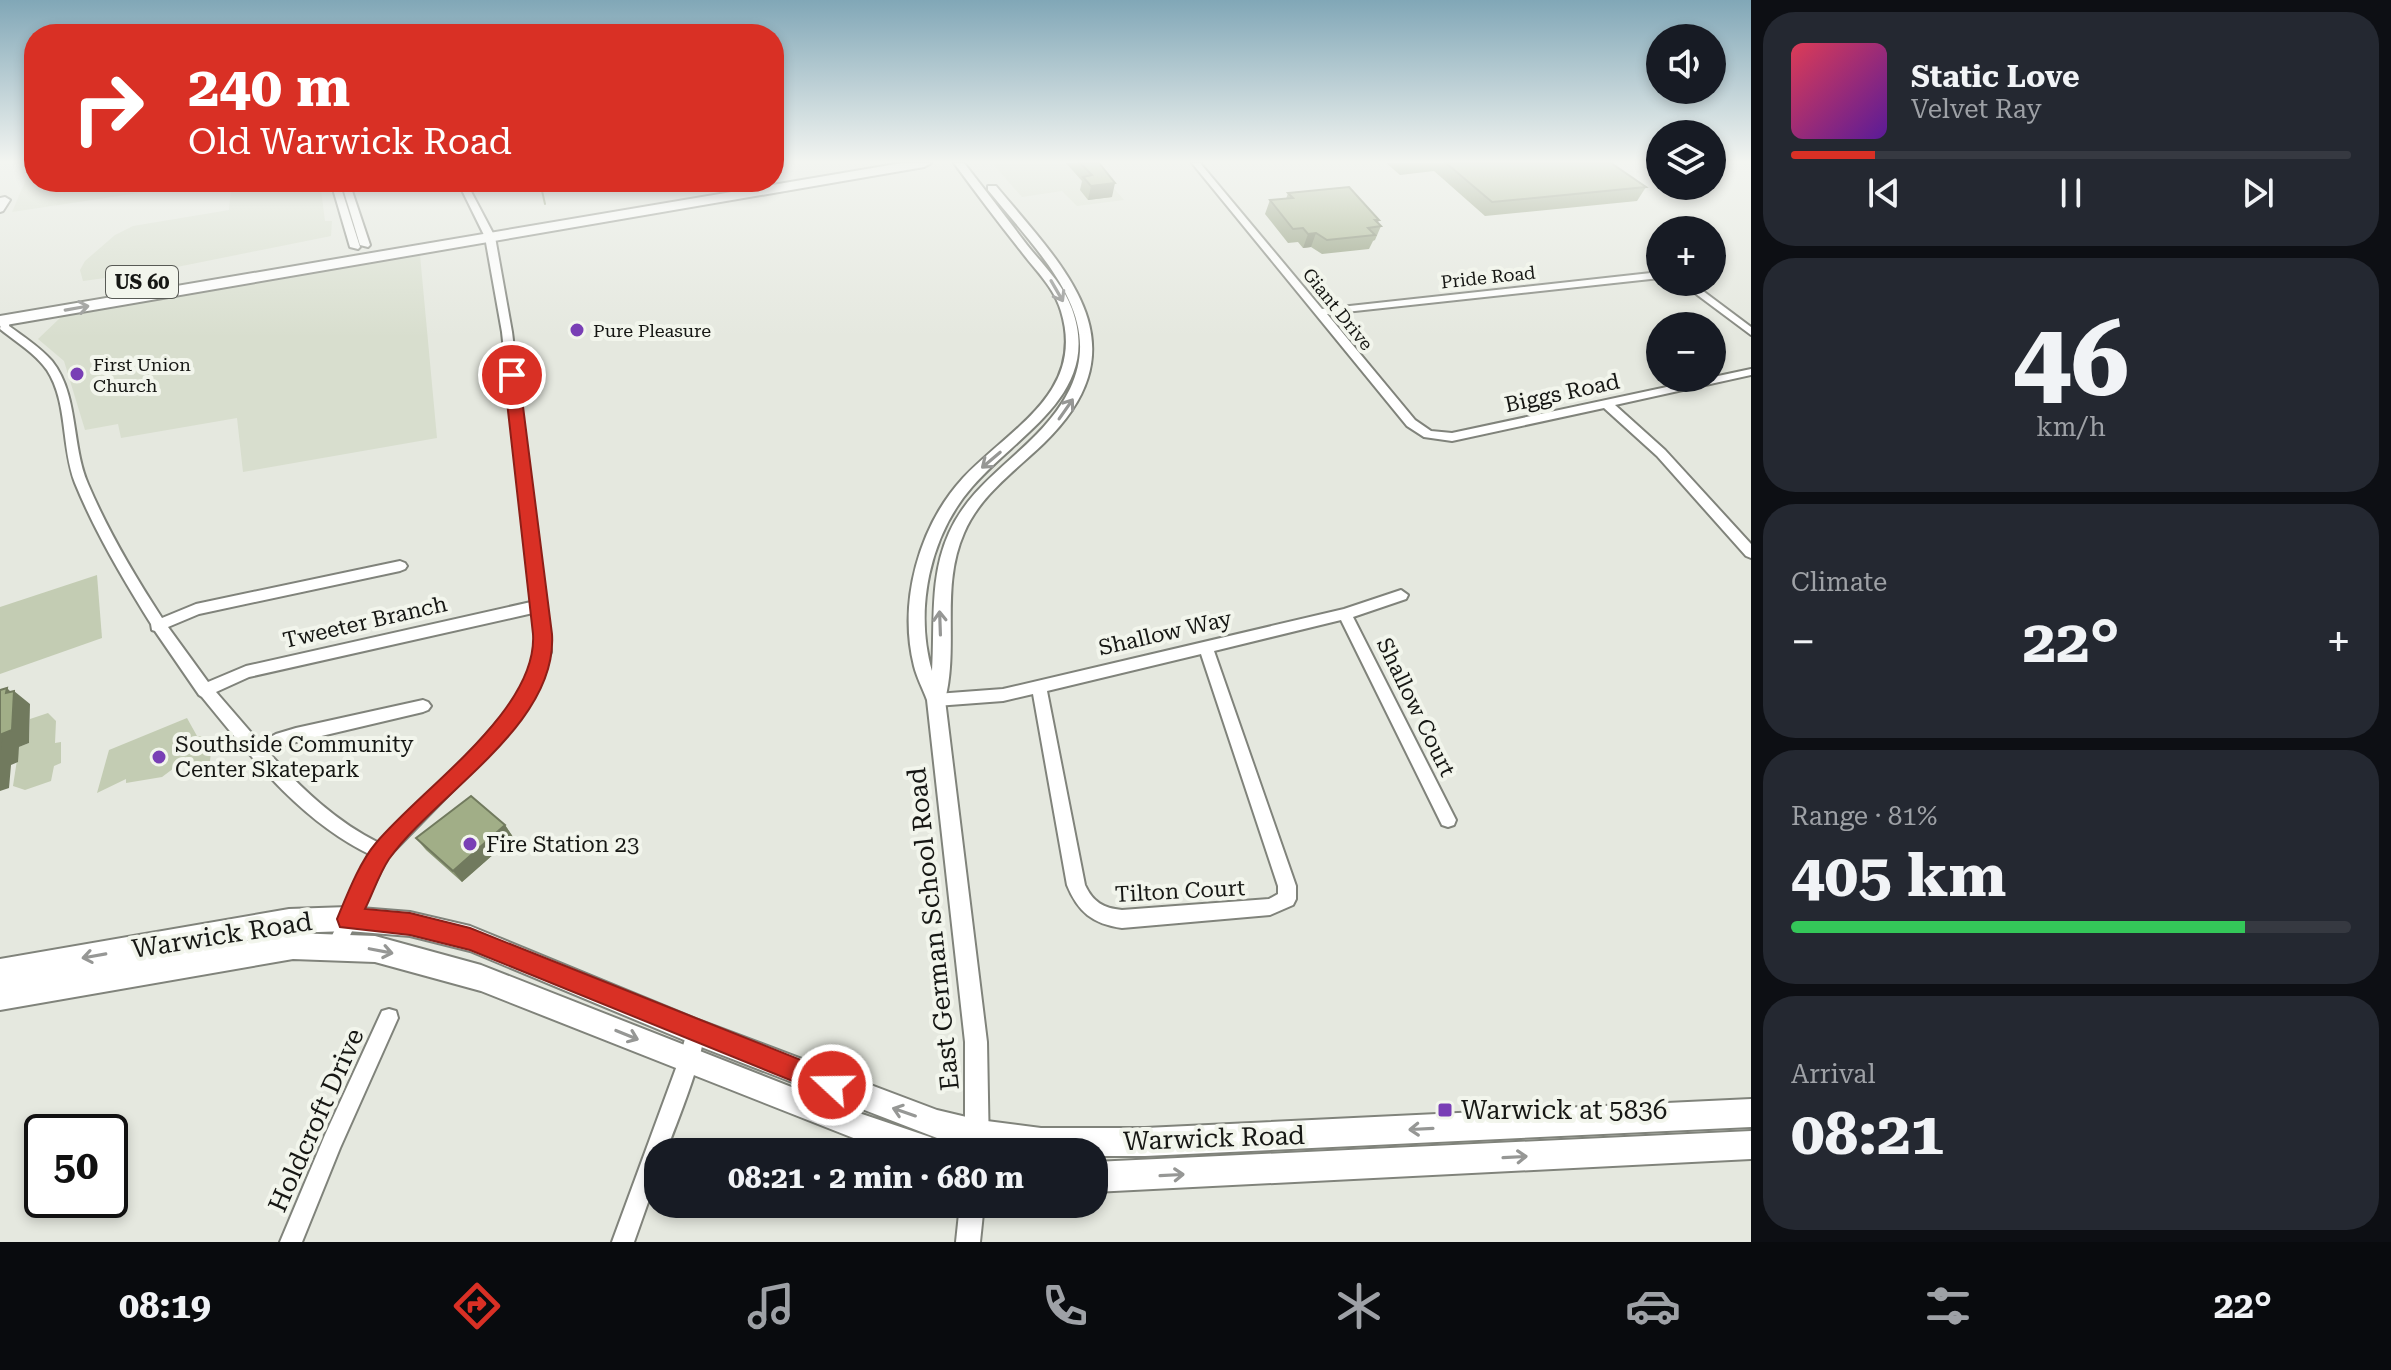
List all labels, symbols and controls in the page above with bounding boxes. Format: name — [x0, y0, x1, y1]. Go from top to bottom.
map controls — [1646, 24, 1726, 392]
button: sound — [1646, 24, 1726, 104]
text: 240 m — [188, 54, 350, 120]
icon: right — [56, 56, 160, 160]
text: Static Love — [1911, 59, 2080, 94]
text: Velvet Ray — [1911, 94, 2042, 124]
button: layers — [1646, 120, 1726, 200]
text: Old Warwick Road — [188, 121, 512, 163]
icon: previous — [1862, 171, 1906, 215]
icon: pause — [2049, 171, 2093, 215]
icon: next — [2236, 171, 2280, 215]
button: + — [1646, 216, 1726, 296]
street label: Pride Road — [1440, 262, 1537, 292]
street label: Giant Drive — [1299, 264, 1377, 354]
road number: US 60 — [106, 266, 178, 298]
one-way arrow — [1049, 279, 1065, 302]
one-way arrow — [64, 299, 89, 314]
text: 46 — [2013, 299, 2129, 420]
button: − — [1646, 312, 1726, 392]
place label: Pure Pleasure — [593, 320, 711, 341]
marker: Pure Pleasure — [568, 321, 586, 339]
pin — [478, 341, 546, 409]
icon: arrive — [490, 353, 534, 397]
place label: First Union Church — [93, 354, 191, 396]
marker: First Union Church — [68, 365, 86, 383]
street label: Biggs Road — [1502, 369, 1622, 417]
one-way arrow — [1058, 398, 1074, 420]
text: km/h — [2036, 412, 2106, 442]
one-way arrow — [981, 451, 1001, 469]
text: Climate — [1791, 567, 1887, 597]
street label: Tweeter Branch — [281, 591, 449, 653]
street label: Shallow Way — [1096, 606, 1234, 660]
text: 22° — [2022, 606, 2120, 677]
one-way arrow — [932, 610, 947, 637]
text: − — [1791, 616, 1816, 668]
text: + — [2326, 616, 2351, 668]
street label: Shallow Court — [1372, 634, 1460, 780]
place label: Southside Community Center Skatepark — [175, 732, 414, 782]
marker: Southside Community Center Skatepark — [150, 748, 168, 766]
street label: East German School Road — [901, 766, 965, 1092]
text: Range · 81% — [1791, 801, 1937, 831]
place label: Fire Station 23 — [486, 832, 639, 857]
marker: Fire Station 23 — [461, 835, 479, 853]
text: 405 km — [1791, 840, 2006, 911]
street label: Tilton Court — [1114, 875, 1246, 907]
street label: Warwick Road — [130, 906, 314, 964]
one-way arrow — [368, 945, 394, 960]
one-way arrow — [82, 949, 107, 964]
street label: Holdcroft Drive — [262, 1024, 370, 1216]
one-way arrow — [614, 1029, 639, 1043]
position arrow — [790, 1043, 874, 1127]
text: Arrival — [1791, 1059, 1876, 1089]
place label: Warwick at 5836 — [1461, 1095, 1667, 1125]
text: 08:21 — [1791, 1098, 1944, 1169]
marker: Warwick at 5836 — [1436, 1101, 1454, 1119]
one-way arrow — [892, 1104, 917, 1118]
speed limit sign: 50 — [24, 1114, 128, 1218]
street label: Warwick Road — [1123, 1120, 1306, 1156]
one-way arrow — [1408, 1122, 1435, 1137]
one-way arrow — [1502, 1149, 1528, 1164]
text: 08:21 · 2 min · 680 m — [728, 1160, 1024, 1195]
one-way arrow — [1158, 1167, 1185, 1182]
icon: directions — [449, 1278, 505, 1334]
icon: music — [743, 1278, 799, 1334]
icon: phone — [1037, 1278, 1093, 1334]
icon: climate — [1331, 1278, 1387, 1334]
icon: car — [1625, 1278, 1681, 1334]
icon: filters — [1920, 1278, 1976, 1334]
text: 08:19 — [119, 1285, 211, 1327]
text: 22° — [2214, 1285, 2272, 1327]

